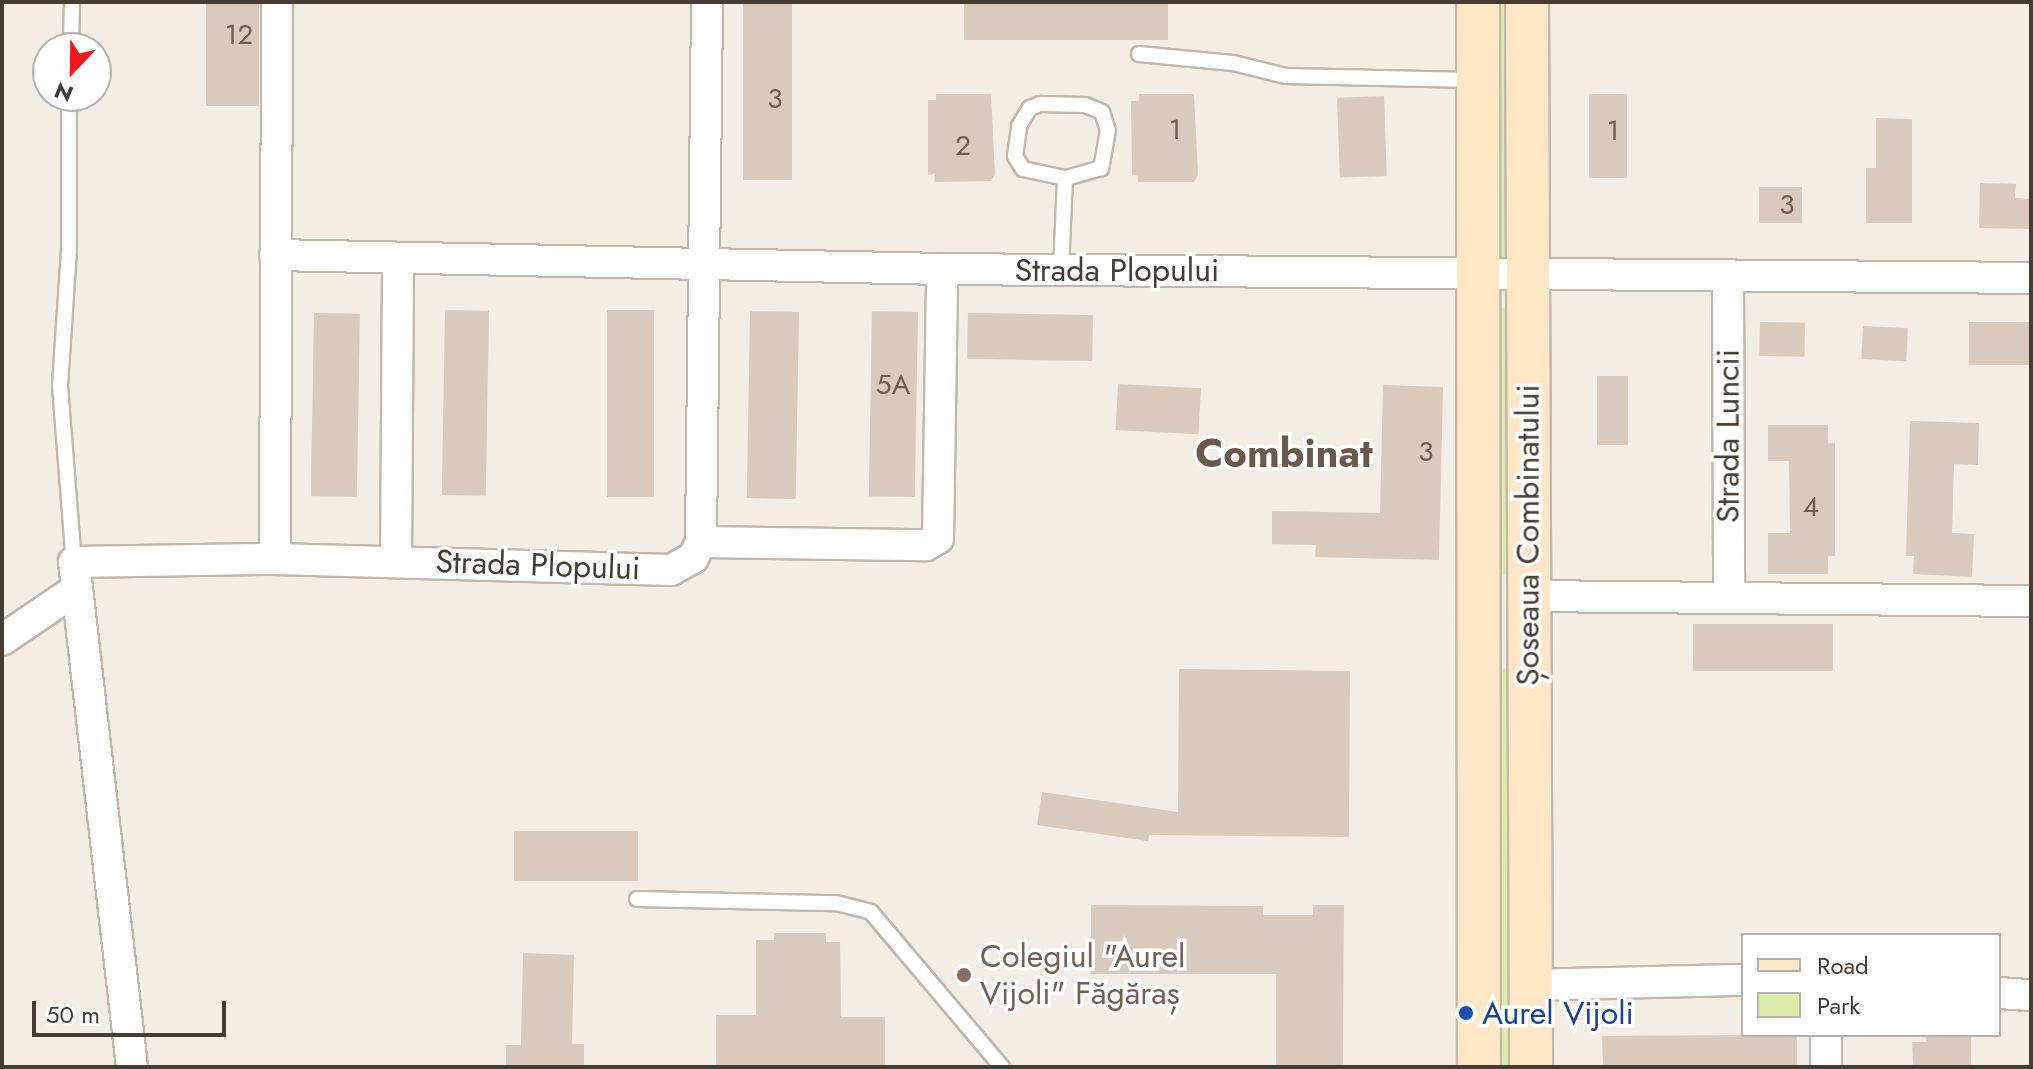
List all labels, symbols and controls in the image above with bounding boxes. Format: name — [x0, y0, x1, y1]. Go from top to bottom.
house number: 12 — [225, 18, 253, 52]
north arrow — [32, 32, 112, 112]
text: N — [50, 74, 78, 111]
house number: 3 — [767, 82, 783, 116]
house number: 1 — [1169, 113, 1181, 147]
house number: 1 — [1607, 114, 1619, 148]
house number: 2 — [955, 129, 971, 163]
house number: 3 — [1779, 188, 1795, 222]
street label: Strada Plopului — [1015, 251, 1219, 289]
street label: Strada Luncii — [1709, 349, 1747, 523]
house number: 5A — [876, 368, 910, 402]
street label: Șoseaua Combinatului — [1509, 384, 1547, 686]
district label: Combinat — [1195, 429, 1373, 477]
house number: 3 — [1418, 435, 1434, 469]
house number: 4 — [1803, 490, 1819, 524]
street label: Strada Plopului — [435, 542, 641, 588]
legend — [1741, 933, 2001, 1037]
place label: Colegiul "Aurel Vijoli" Făgăraș — [980, 938, 1185, 1013]
text: Road — [1817, 948, 1869, 983]
marker: Colegiul "Aurel Vijoli" Făgăraș — [955, 966, 973, 984]
scale bar — [36, 985, 230, 1035]
text: Park — [1817, 988, 1860, 1023]
place label: Aurel Vijoli — [1482, 994, 1634, 1032]
text: 50 m — [46, 997, 100, 1032]
marker: Aurel Vijoli — [1457, 1004, 1475, 1022]

